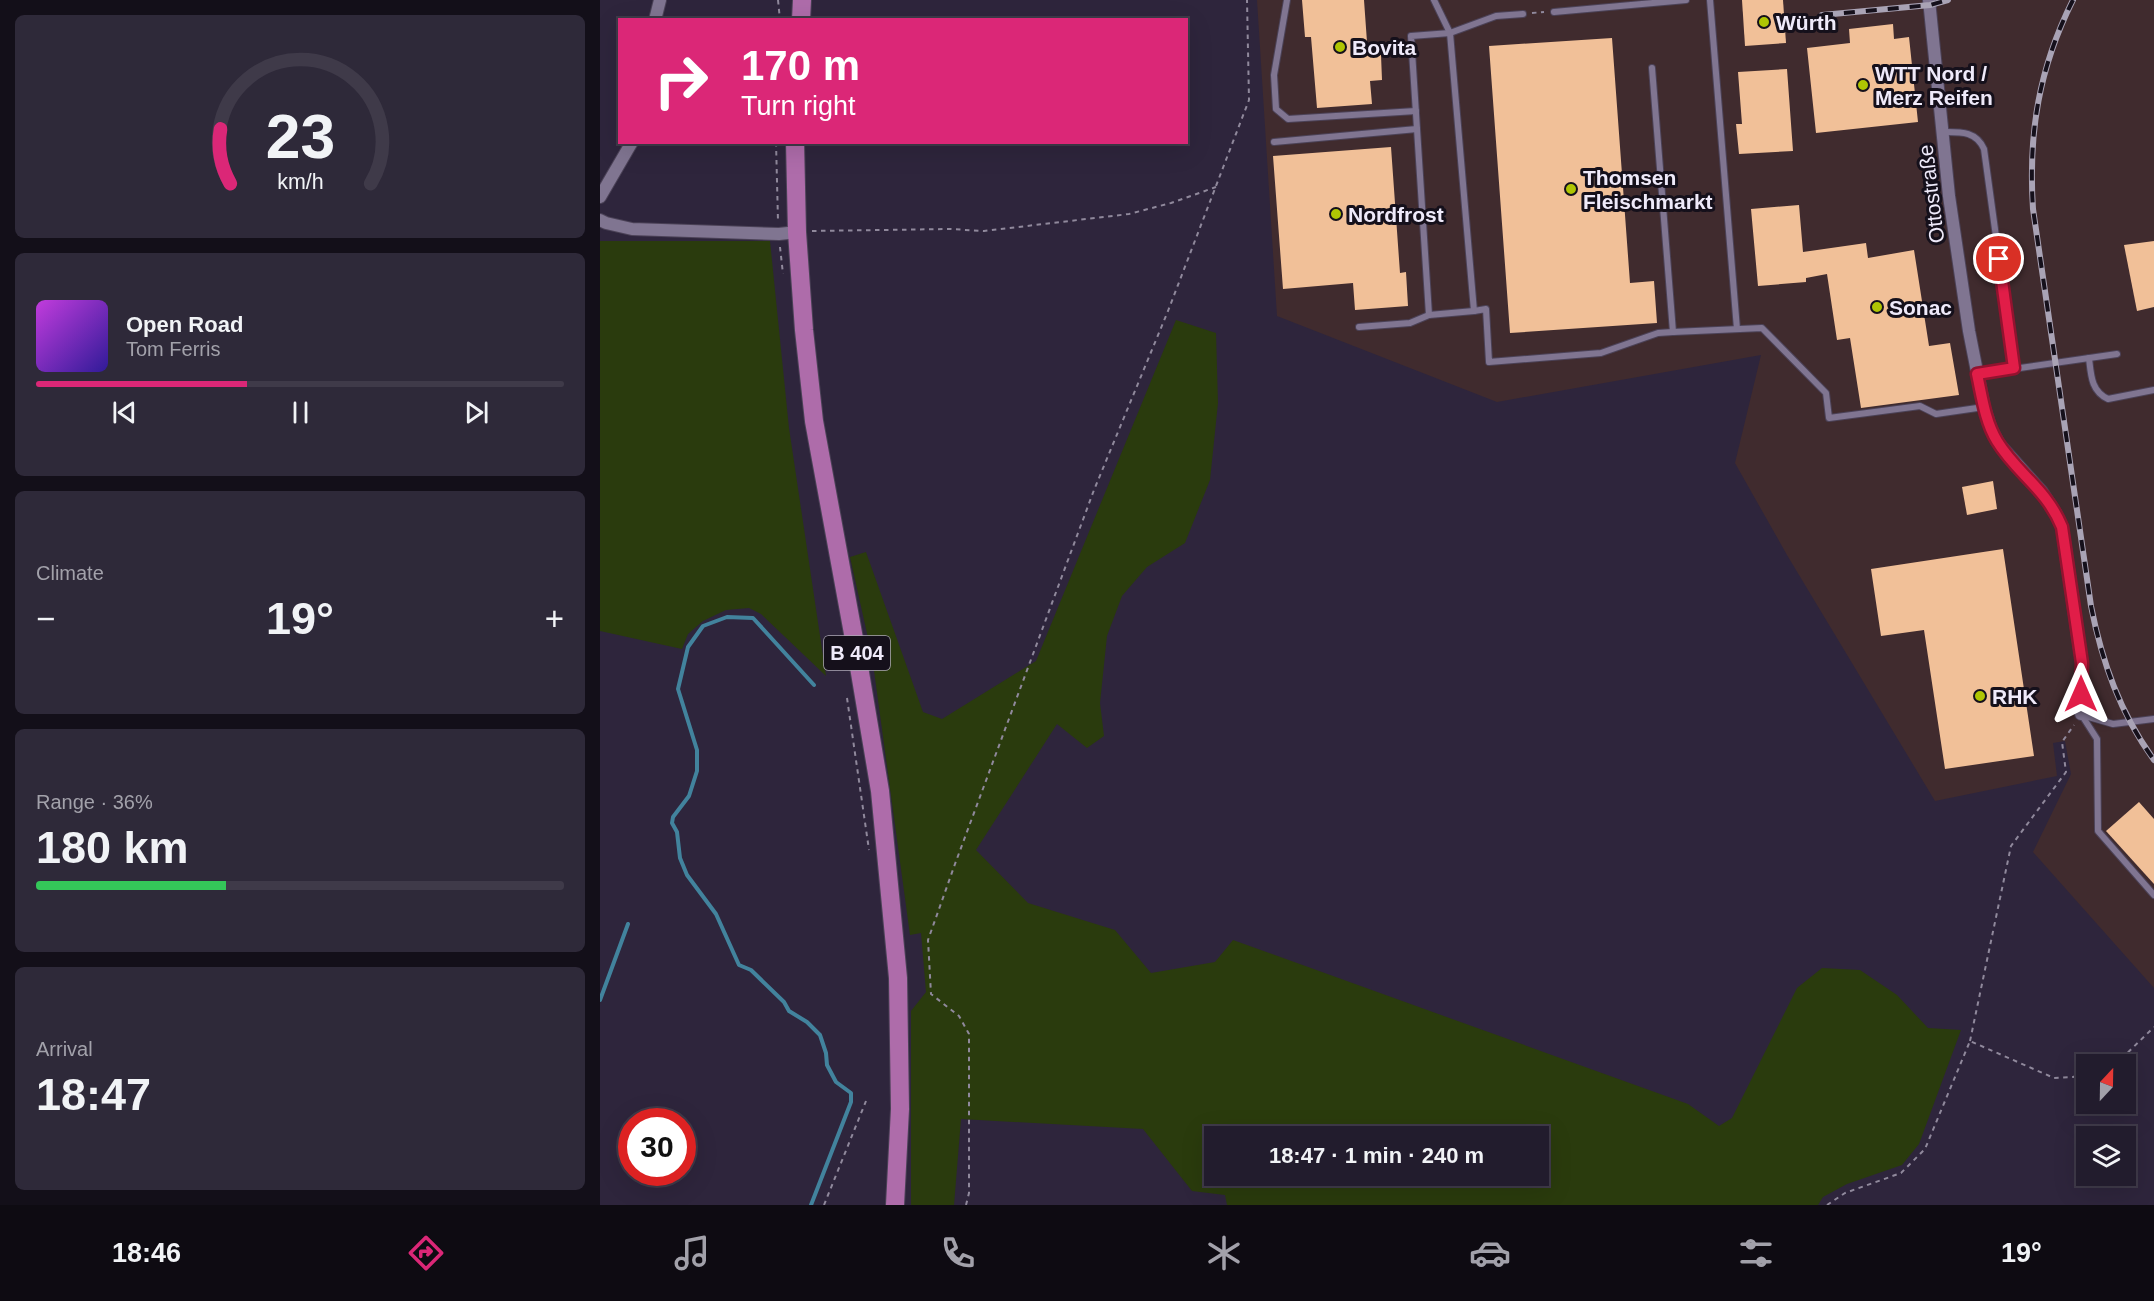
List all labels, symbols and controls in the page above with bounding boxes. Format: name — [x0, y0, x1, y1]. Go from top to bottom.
place label: Würth — [1776, 11, 1837, 34]
marker: Würth — [1757, 15, 1771, 29]
place label: Bovita — [1352, 36, 1417, 59]
marker: Bovita — [1333, 40, 1347, 54]
icon: right — [642, 42, 720, 120]
text: 170 m — [741, 42, 860, 89]
place label: WTT Nord / Merz Reifen — [1875, 62, 1993, 109]
marker: WTT Nord / Merz Reifen — [1856, 78, 1870, 92]
text: Turn right — [741, 91, 856, 121]
text: 23 — [265, 102, 335, 171]
street label: Ottostraße — [1914, 143, 1948, 245]
place label: Thomsen Fleischmarkt — [1583, 166, 1713, 213]
text: km/h — [277, 170, 323, 194]
marker: Thomsen Fleischmarkt — [1564, 182, 1578, 196]
place label: Nordfrost — [1348, 203, 1444, 226]
marker: Nordfrost — [1329, 207, 1343, 221]
pin — [1973, 233, 2024, 284]
icon: arrive — [1982, 242, 2015, 275]
place label: Sonac — [1889, 296, 1952, 319]
marker: Sonac — [1870, 300, 1884, 314]
text: Open Road — [126, 312, 243, 337]
text: Tom Ferris — [126, 338, 220, 360]
icon: previous — [108, 396, 141, 429]
icon: pause — [284, 396, 317, 429]
icon: next — [460, 396, 493, 429]
text: Climate — [36, 562, 104, 584]
text: 19° — [266, 593, 334, 644]
text: − — [36, 600, 55, 637]
text: + — [545, 600, 564, 637]
road number: B 404 — [824, 636, 890, 670]
position arrow — [2049, 662, 2113, 726]
place label: RHK — [1992, 685, 2038, 708]
marker: RHK — [1973, 689, 1987, 703]
text: Range · 36% — [36, 791, 153, 813]
text: 180 km — [36, 822, 189, 873]
text: Arrival — [36, 1038, 93, 1060]
north arrow — [2076, 1054, 2136, 1114]
map controls — [2076, 1054, 2136, 1186]
text: 18:47 — [36, 1069, 151, 1120]
speed limit sign: 30 — [618, 1108, 696, 1186]
button: layers — [2076, 1126, 2136, 1186]
text: 18:47 · 1 min · 240 m — [1269, 1143, 1484, 1168]
icon: directions — [405, 1232, 447, 1274]
icon: music — [671, 1232, 713, 1274]
icon: phone — [937, 1232, 979, 1274]
icon: climate — [1203, 1232, 1245, 1274]
icon: car — [1469, 1232, 1511, 1274]
icon: filters — [1735, 1232, 1777, 1274]
text: 18:46 — [112, 1238, 181, 1268]
text: 19° — [2001, 1238, 2042, 1268]

